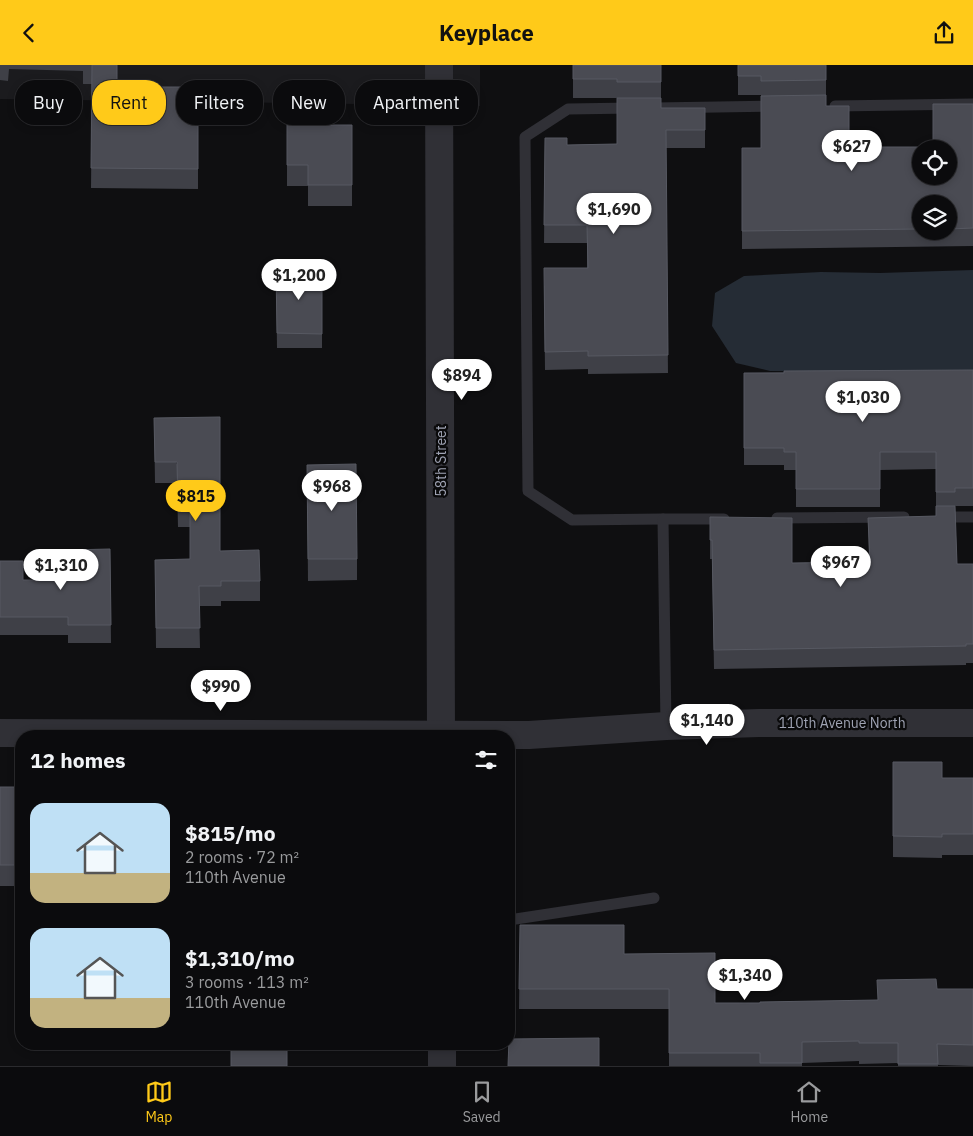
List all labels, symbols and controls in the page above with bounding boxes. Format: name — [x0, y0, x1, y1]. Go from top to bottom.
text: Keyplace — [439, 18, 534, 47]
icon: back — [15, 19, 43, 47]
icon: share — [930, 19, 958, 47]
chip: Buy — [15, 80, 82, 125]
chip: Rent — [92, 80, 166, 125]
chip: Filters — [176, 80, 263, 125]
chip: New — [273, 80, 345, 125]
chip: Apartment — [355, 80, 478, 125]
pin: $627 — [822, 129, 882, 172]
text: $627 — [833, 136, 871, 156]
map controls — [912, 140, 957, 240]
button: locate — [912, 140, 957, 185]
pin: $1,690 — [573, 193, 655, 235]
button: layers — [912, 195, 957, 240]
text: $1,690 — [588, 199, 640, 219]
pin: $1,200 — [258, 259, 340, 301]
text: $1,200 — [273, 265, 325, 285]
pin: $894 — [432, 359, 492, 401]
text: $894 — [443, 365, 481, 385]
pin: $1,030 — [822, 381, 904, 423]
text: $1,030 — [837, 387, 889, 407]
street label: 58th Street — [432, 425, 450, 497]
pin: $968 — [302, 469, 362, 512]
text: $968 — [313, 476, 351, 496]
pin: $815 — [166, 479, 226, 522]
text: $815 — [177, 486, 215, 506]
pin: $967 — [811, 545, 871, 588]
pin: $1,310 — [20, 549, 102, 591]
text: $967 — [822, 552, 860, 572]
text: $1,310 — [35, 555, 87, 575]
pin: $990 — [191, 669, 251, 712]
text: $990 — [202, 676, 240, 696]
pin: $1,140 — [666, 703, 748, 746]
text: $1,140 — [681, 710, 733, 730]
street label: 110th Avenue North — [778, 714, 906, 732]
text: 12 homes — [30, 746, 126, 774]
icon: filters — [472, 746, 500, 774]
text: $815/mo — [185, 819, 276, 847]
icon: home — [70, 823, 130, 883]
text: 2 rooms · 72 m² — [185, 847, 299, 867]
text: 110th Avenue — [185, 867, 286, 887]
text: $1,310/mo — [185, 944, 295, 972]
icon: home — [70, 948, 130, 1008]
pin: $1,340 — [704, 959, 786, 1001]
text: $1,340 — [719, 965, 771, 985]
text: 3 rooms · 113 m² — [185, 972, 309, 992]
text: 110th Avenue — [185, 992, 286, 1012]
tab: Map — [145, 1078, 173, 1126]
tab: Saved — [463, 1078, 501, 1126]
tab: Home — [790, 1078, 828, 1126]

